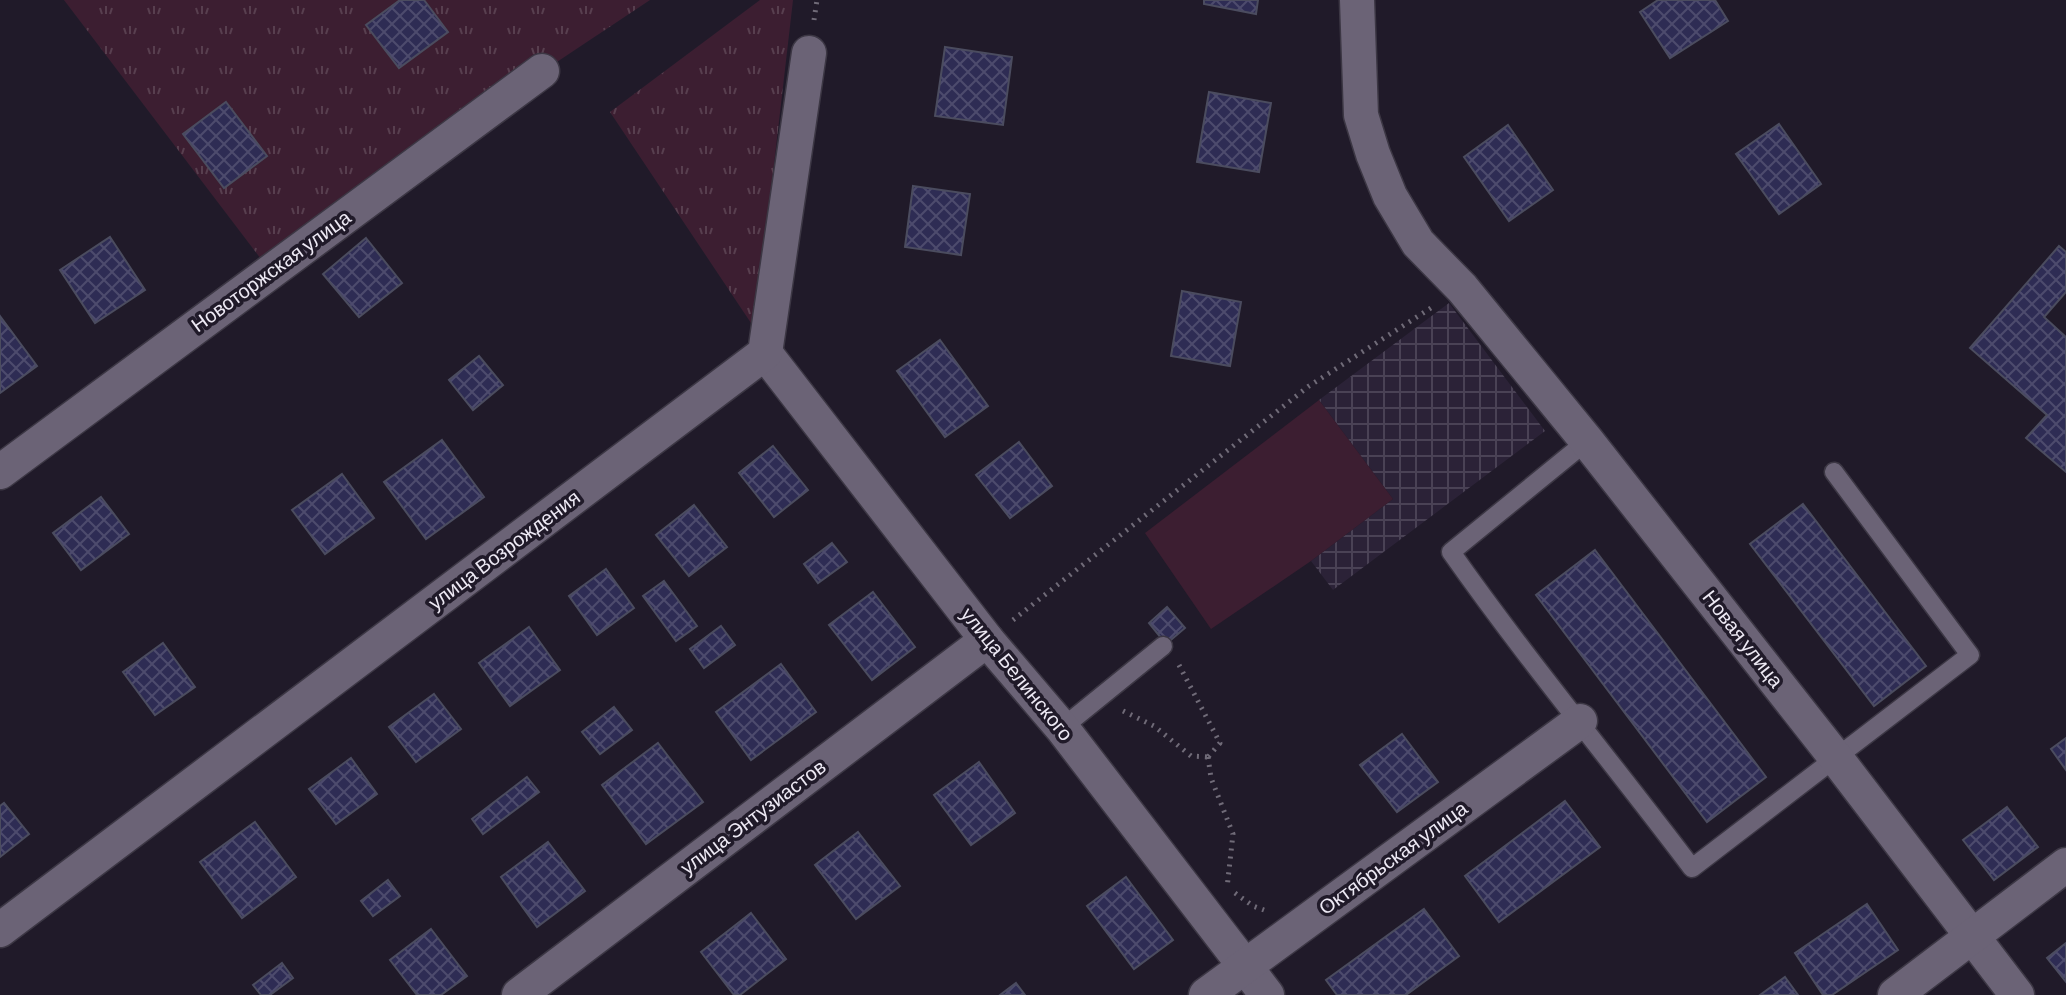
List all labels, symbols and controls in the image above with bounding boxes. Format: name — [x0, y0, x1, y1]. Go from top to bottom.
street label: Новоторжская улица — [186, 204, 356, 336]
street label: улица Возрождения — [423, 484, 584, 614]
street label: Новая улица — [1698, 585, 1790, 693]
street label: улица Белинского — [957, 602, 1079, 745]
street label: улица Энтузиастов — [675, 754, 830, 879]
street label: Октябрьская улица — [1313, 795, 1472, 919]

